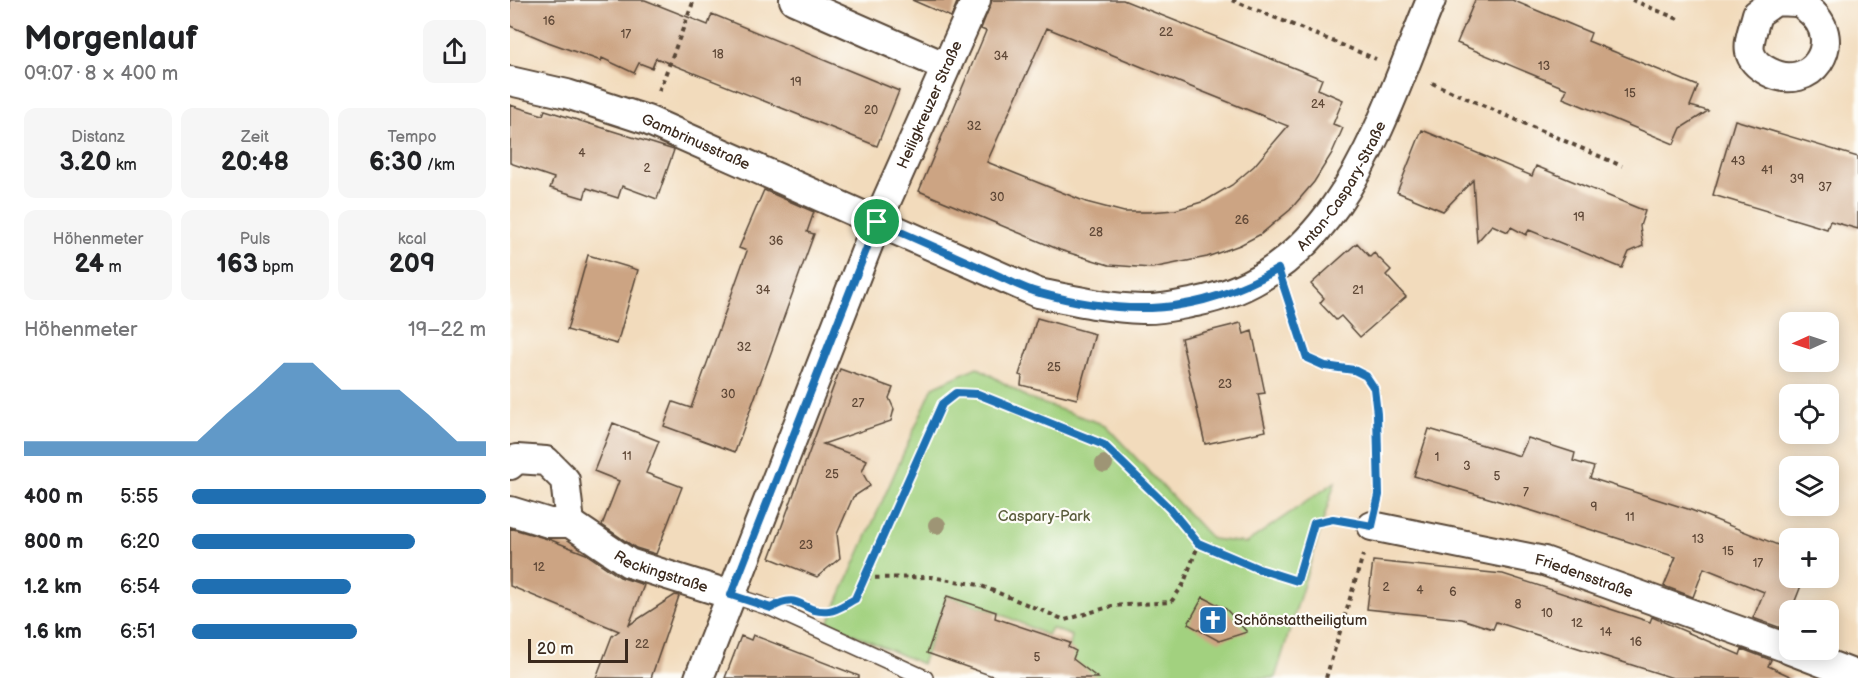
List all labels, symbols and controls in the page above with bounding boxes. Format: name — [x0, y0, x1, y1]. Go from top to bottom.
house number: 16 — [543, 14, 555, 29]
text: Morgenlauf — [24, 19, 198, 59]
button: share — [423, 20, 486, 83]
house number: 22 — [1159, 25, 1173, 40]
house number: 17 — [621, 27, 631, 42]
street label: Heiligkreuzer Straße — [892, 38, 966, 172]
house number: 18 — [712, 47, 724, 62]
house number: 34 — [994, 49, 1009, 64]
house number: 13 — [1538, 59, 1550, 74]
text: 09:07 · 8 × 400 m — [24, 62, 178, 86]
house number: 19 — [790, 75, 802, 90]
house number: 15 — [1624, 86, 1636, 101]
house number: 24 — [1311, 97, 1326, 112]
house number: 20 — [864, 103, 878, 118]
street label: Gambrinusstraße — [639, 109, 753, 174]
street label: Anton-Caspary-Straße — [1293, 118, 1390, 255]
house number: 32 — [967, 119, 981, 134]
text: Distanz — [71, 128, 125, 147]
text: Zeit — [241, 128, 269, 147]
text: Tempo — [387, 128, 437, 147]
house number: 4 — [578, 146, 586, 161]
text: 3.20 — [59, 147, 111, 178]
text: 20:48 — [221, 147, 289, 178]
text: 6:30 — [369, 147, 422, 178]
house number: 43 — [1731, 154, 1745, 169]
text: km — [111, 156, 137, 175]
text: /km — [422, 156, 455, 175]
house number: 2 — [643, 161, 651, 176]
house number: 41 — [1761, 163, 1773, 178]
house number: 39 — [1790, 172, 1804, 187]
house number: 37 — [1818, 180, 1832, 195]
house number: 30 — [990, 190, 1004, 205]
pin — [851, 196, 902, 247]
icon: arrive — [860, 205, 893, 238]
house number: 19 — [1573, 210, 1585, 225]
house number: 26 — [1235, 213, 1249, 228]
house number: 28 — [1089, 225, 1103, 240]
text: Höhenmeter — [53, 230, 143, 249]
text: Puls — [240, 230, 270, 249]
text: kcal — [398, 230, 426, 249]
house number: 36 — [769, 234, 783, 249]
text: 24 — [74, 249, 104, 280]
text: 163 — [216, 249, 258, 280]
text: 209 — [389, 249, 435, 280]
text: m — [104, 258, 122, 277]
text: bpm — [258, 258, 294, 277]
house number: 34 — [756, 283, 771, 298]
house number: 21 — [1352, 283, 1364, 298]
north arrow — [1779, 312, 1839, 372]
map controls — [1779, 312, 1839, 660]
text: Höhenmeter — [24, 318, 137, 342]
text: 19–22 m — [408, 318, 486, 342]
house number: 32 — [737, 340, 751, 355]
house number: 25 — [1047, 360, 1061, 375]
house number: 23 — [1218, 377, 1232, 392]
button: locate — [1779, 384, 1839, 444]
house number: 30 — [721, 387, 735, 402]
house number: 27 — [852, 396, 865, 411]
house number: 11 — [622, 449, 632, 464]
house number: 1 — [1435, 450, 1439, 465]
button: layers — [1779, 456, 1839, 516]
house number: 3 — [1463, 459, 1471, 474]
house number: 25 — [825, 467, 839, 482]
house number: 5 — [1494, 469, 1501, 484]
text: 400 m — [24, 485, 83, 509]
text: 5:55 — [120, 485, 158, 509]
house number: 7 — [1523, 485, 1529, 500]
house number: 9 — [1591, 500, 1598, 515]
park label: Caspary-Park — [998, 507, 1091, 526]
house number: 11 — [1625, 510, 1635, 525]
button: + — [1779, 528, 1839, 588]
text: 800 m — [24, 530, 83, 554]
text: 6:20 — [120, 530, 160, 554]
house number: 13 — [1692, 532, 1704, 547]
house number: 23 — [799, 538, 813, 553]
house number: 15 — [1722, 544, 1734, 559]
street label: Reckingstraße — [610, 546, 710, 597]
street label: Friedensstraße — [1533, 550, 1636, 602]
house number: 17 — [1753, 556, 1763, 571]
house number: 12 — [533, 560, 545, 575]
text: 1.2 km — [24, 575, 82, 599]
text: 6:54 — [120, 575, 160, 599]
house number: 2 — [1382, 580, 1390, 595]
house number: 4 — [1416, 583, 1424, 598]
house number: 6 — [1449, 585, 1457, 600]
house number: 8 — [1515, 597, 1522, 612]
button: − — [1779, 600, 1839, 660]
church icon: Schönstattheiligtum — [1197, 604, 1229, 636]
house number: 10 — [1541, 606, 1553, 621]
place label: Schönstattheiligtum — [1234, 611, 1367, 630]
house number: 12 — [1571, 616, 1583, 631]
text: 1.6 km — [24, 620, 82, 644]
text: 6:51 — [120, 620, 155, 644]
house number: 14 — [1600, 625, 1613, 640]
house number: 16 — [1630, 635, 1642, 650]
scale bar — [528, 636, 628, 664]
house number: 22 — [635, 637, 649, 652]
text: 20 m — [537, 640, 573, 659]
house number: 5 — [1034, 650, 1041, 665]

